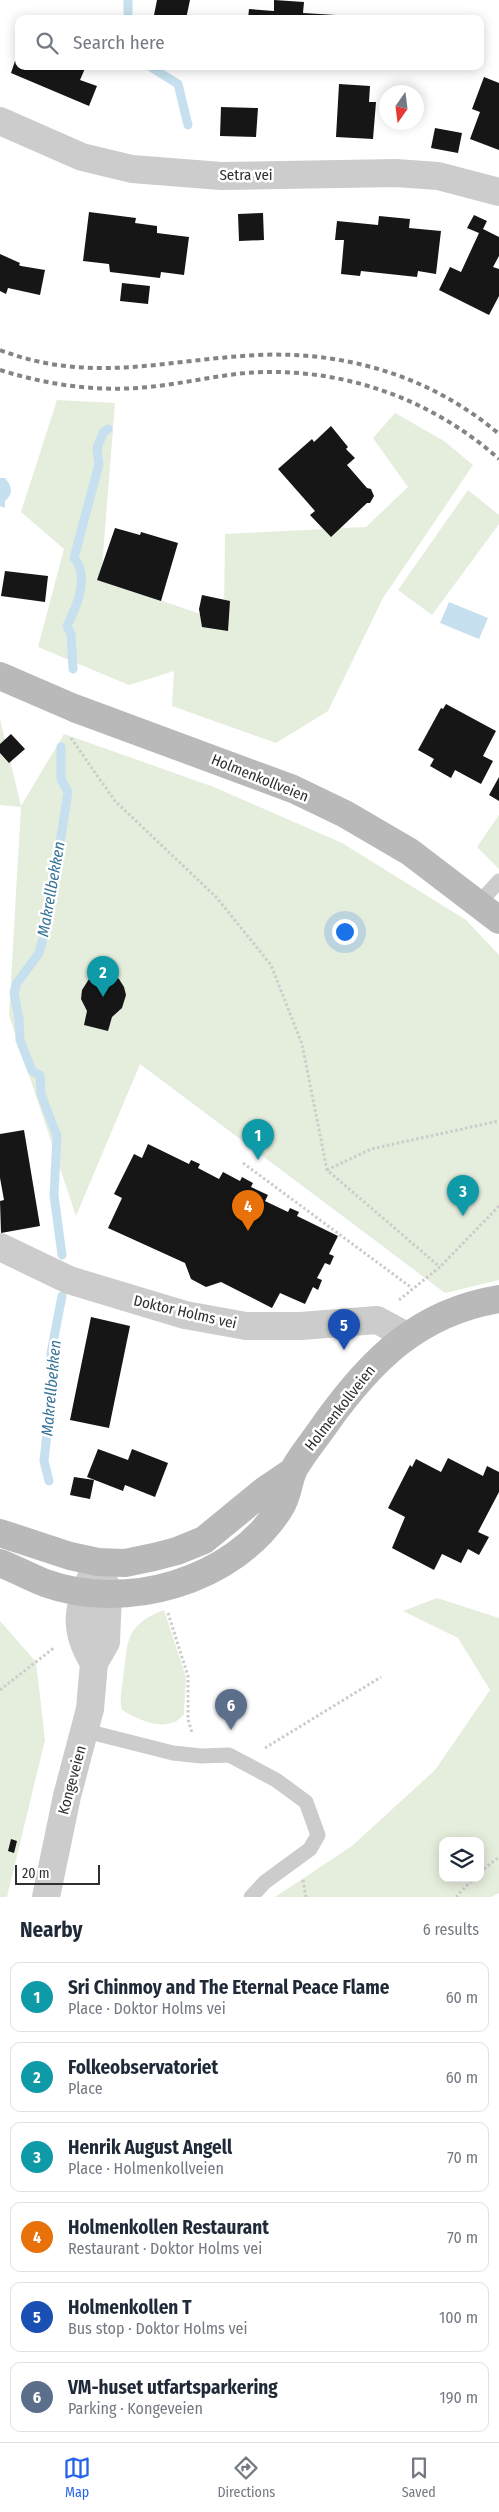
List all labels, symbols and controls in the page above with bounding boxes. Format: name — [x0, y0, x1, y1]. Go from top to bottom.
search box — [15, 15, 484, 70]
icon: search — [33, 29, 61, 57]
text: Search here — [73, 31, 165, 54]
north arrow — [379, 85, 424, 130]
street label: Setra vei — [219, 166, 273, 184]
street label: Holmenkollveien — [209, 750, 311, 806]
water label: Makrellbekken — [33, 840, 69, 938]
your location — [332, 919, 358, 945]
pin: 2 — [87, 956, 119, 997]
pin: 1 — [242, 1119, 274, 1160]
pin: 3 — [447, 1175, 479, 1216]
pin: 4 — [232, 1190, 264, 1231]
street label: Doktor Holms vei — [132, 1291, 238, 1333]
pin: 5 — [328, 1309, 360, 1350]
water label: Makrellbekken — [37, 1339, 65, 1437]
street label: Holmenkollveien — [301, 1362, 379, 1454]
pin: 6 — [215, 1689, 247, 1730]
street label: Kongeveien — [54, 1743, 90, 1817]
map controls — [439, 1837, 484, 1882]
button: layers — [439, 1837, 484, 1882]
scale bar — [15, 1862, 100, 1885]
text: 20 m — [22, 1865, 50, 1882]
text: Nearby — [20, 1917, 82, 1943]
text: 6 results — [423, 1920, 479, 1939]
text: Sri Chinmoy and The Eternal Peace Flame — [68, 1976, 389, 1999]
text: 1 — [34, 1988, 40, 2007]
text: 60 m — [446, 1988, 478, 2007]
text: Place · Doktor Holms vei — [68, 1999, 226, 2018]
text: Folkeobservatoriet — [68, 2056, 218, 2079]
text: 2 — [33, 2068, 41, 2087]
text: 60 m — [446, 2068, 478, 2087]
text: Place — [68, 2079, 103, 2098]
text: Henrik August Angell — [68, 2136, 232, 2159]
text: 3 — [33, 2148, 41, 2167]
text: 70 m — [447, 2148, 478, 2167]
text: Place · Holmenkollveien — [68, 2159, 224, 2178]
text: Holmenkollen Restaurant — [68, 2216, 269, 2239]
text: 4 — [33, 2228, 41, 2247]
text: 70 m — [447, 2228, 478, 2247]
text: Restaurant · Doktor Holms vei — [68, 2239, 262, 2258]
text: Holmenkollen T — [68, 2296, 192, 2319]
text: 5 — [33, 2308, 41, 2327]
text: 100 m — [439, 2308, 478, 2327]
text: Bus stop · Doktor Holms vei — [68, 2319, 248, 2338]
text: VM-huset utfartsparkering — [68, 2376, 278, 2399]
text: 6 — [33, 2388, 41, 2407]
text: 190 m — [440, 2388, 478, 2407]
text: Parking · Kongeveien — [68, 2399, 203, 2418]
tab: Map — [63, 2454, 91, 2501]
tab: Directions — [217, 2454, 275, 2501]
tab: Saved — [402, 2454, 436, 2501]

